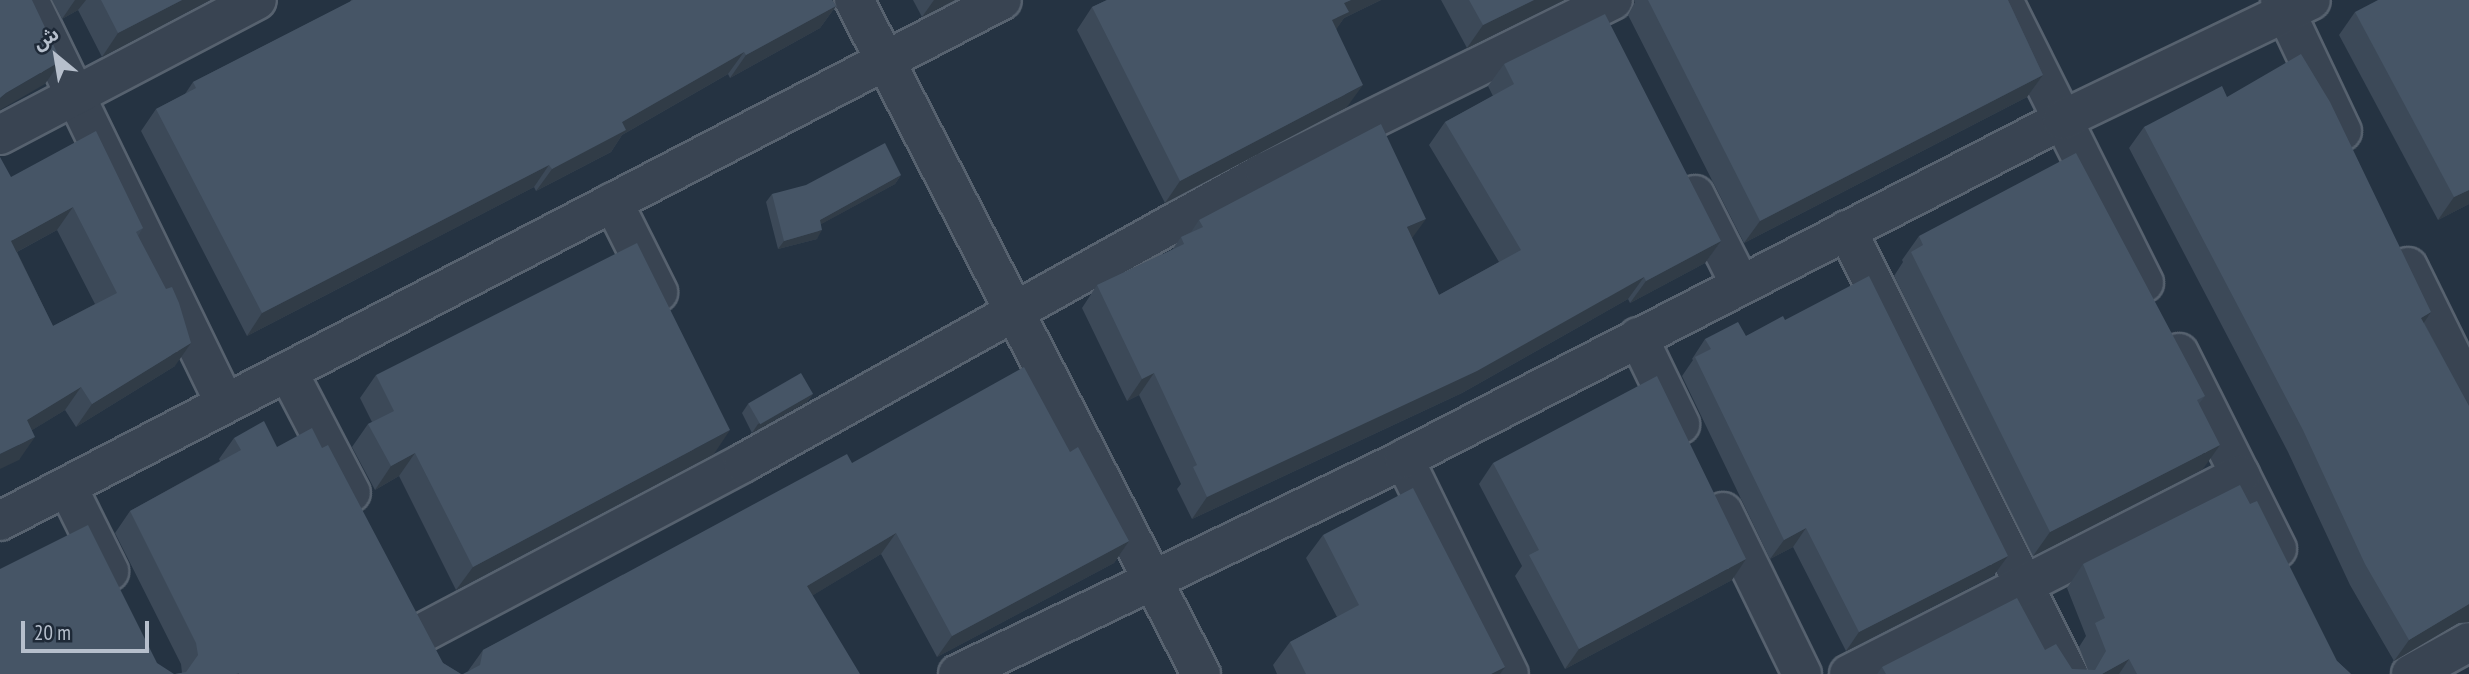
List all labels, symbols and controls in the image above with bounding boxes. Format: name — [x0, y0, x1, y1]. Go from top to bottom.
north arrow — [21, 21, 91, 91]
text: ش — [28, 21, 63, 55]
scale bar — [24, 608, 152, 652]
text: 20 m — [34, 619, 71, 646]

